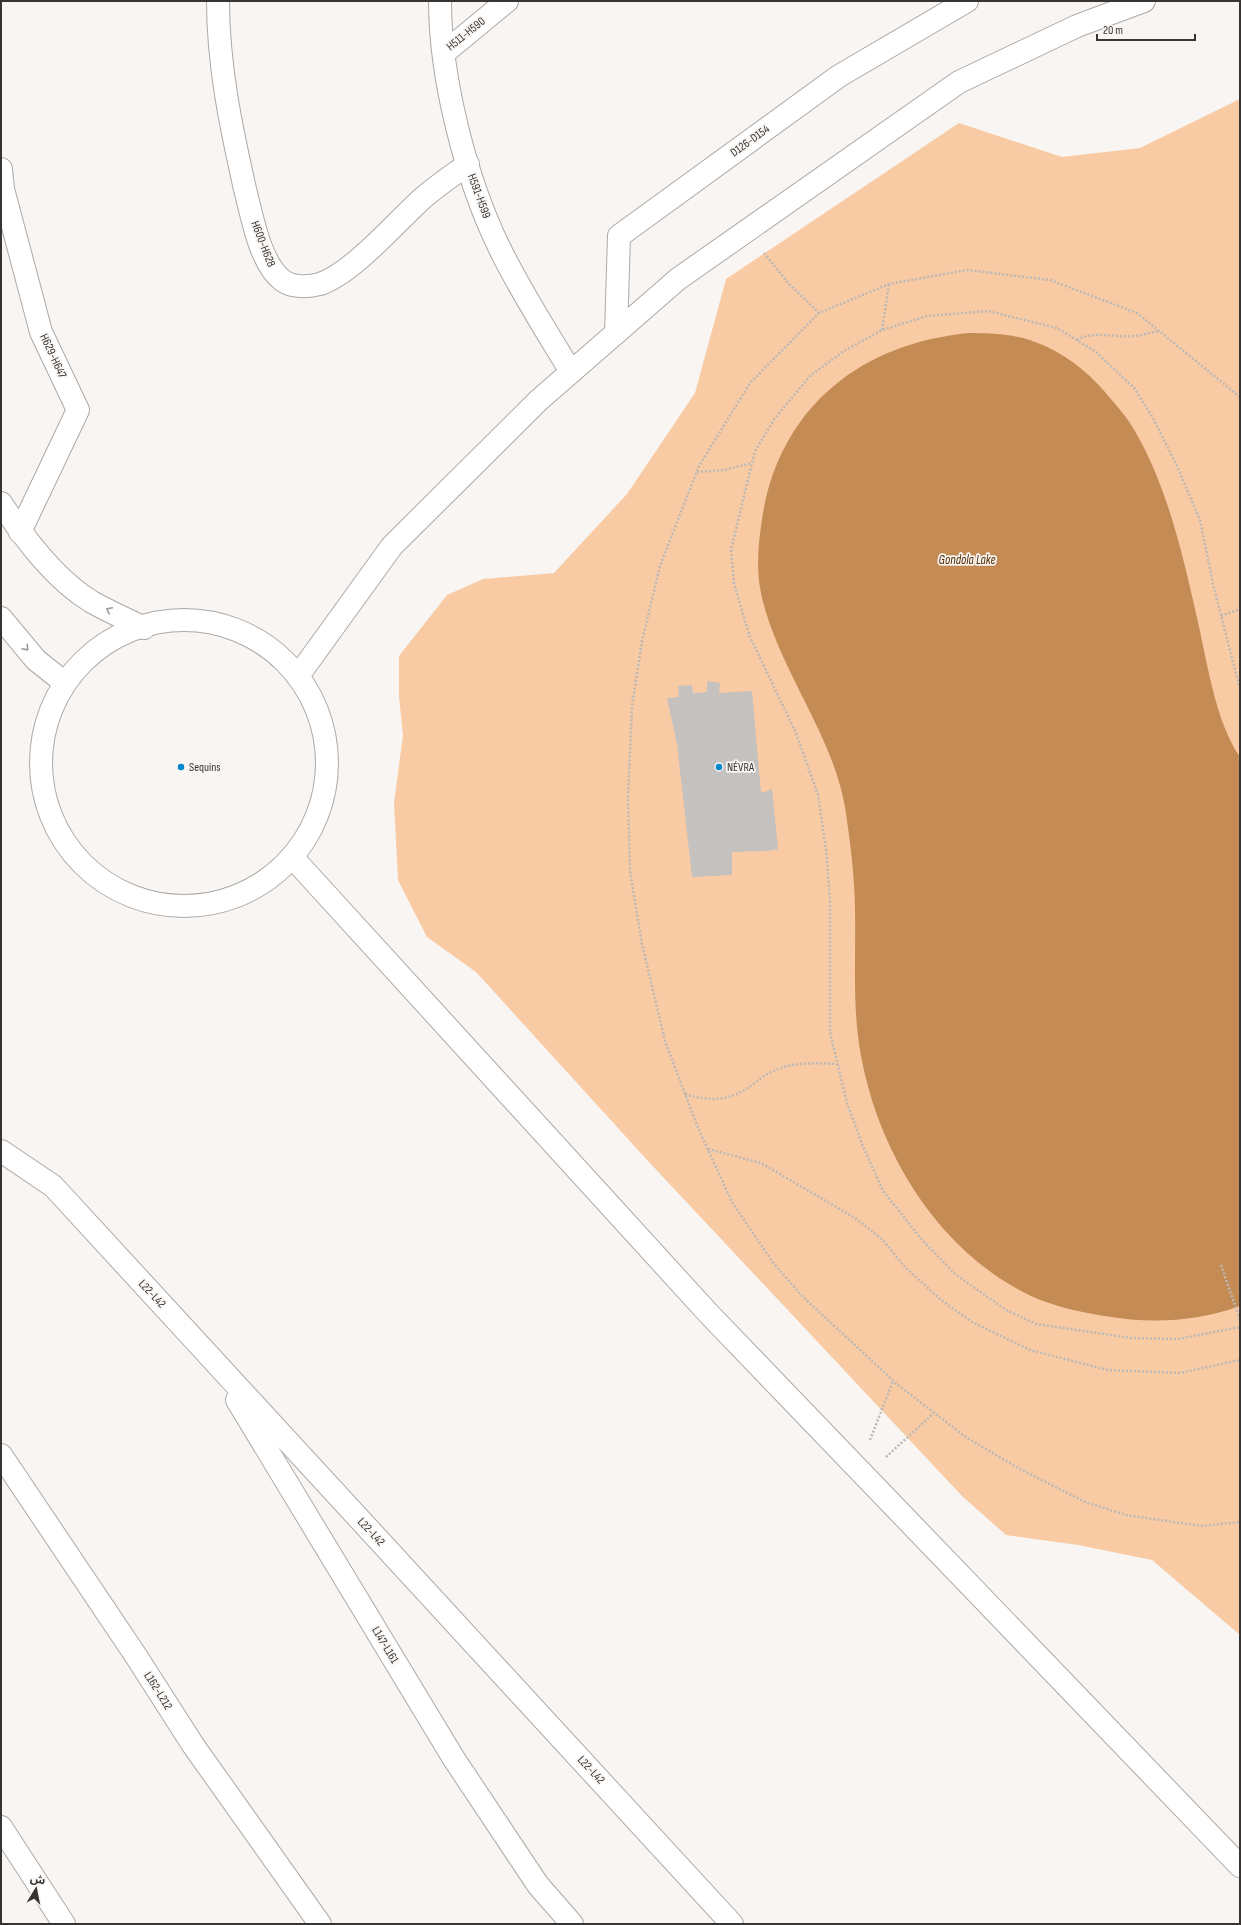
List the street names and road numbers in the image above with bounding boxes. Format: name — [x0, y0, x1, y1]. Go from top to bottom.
street label: H511-H590 — [444, 14, 488, 54]
street label: D126-D154 — [727, 122, 773, 160]
street label: H591-H599 — [464, 172, 494, 220]
street label: H600-H628 — [247, 219, 279, 269]
street label: H629-H647 — [36, 331, 70, 381]
street label: L22-L42 — [135, 1277, 169, 1311]
street label: L22-L42 — [354, 1515, 388, 1549]
street label: L147-L161 — [368, 1624, 402, 1667]
street label: L162-L212 — [140, 1669, 176, 1713]
street label: L22-L42 — [574, 1753, 608, 1787]

